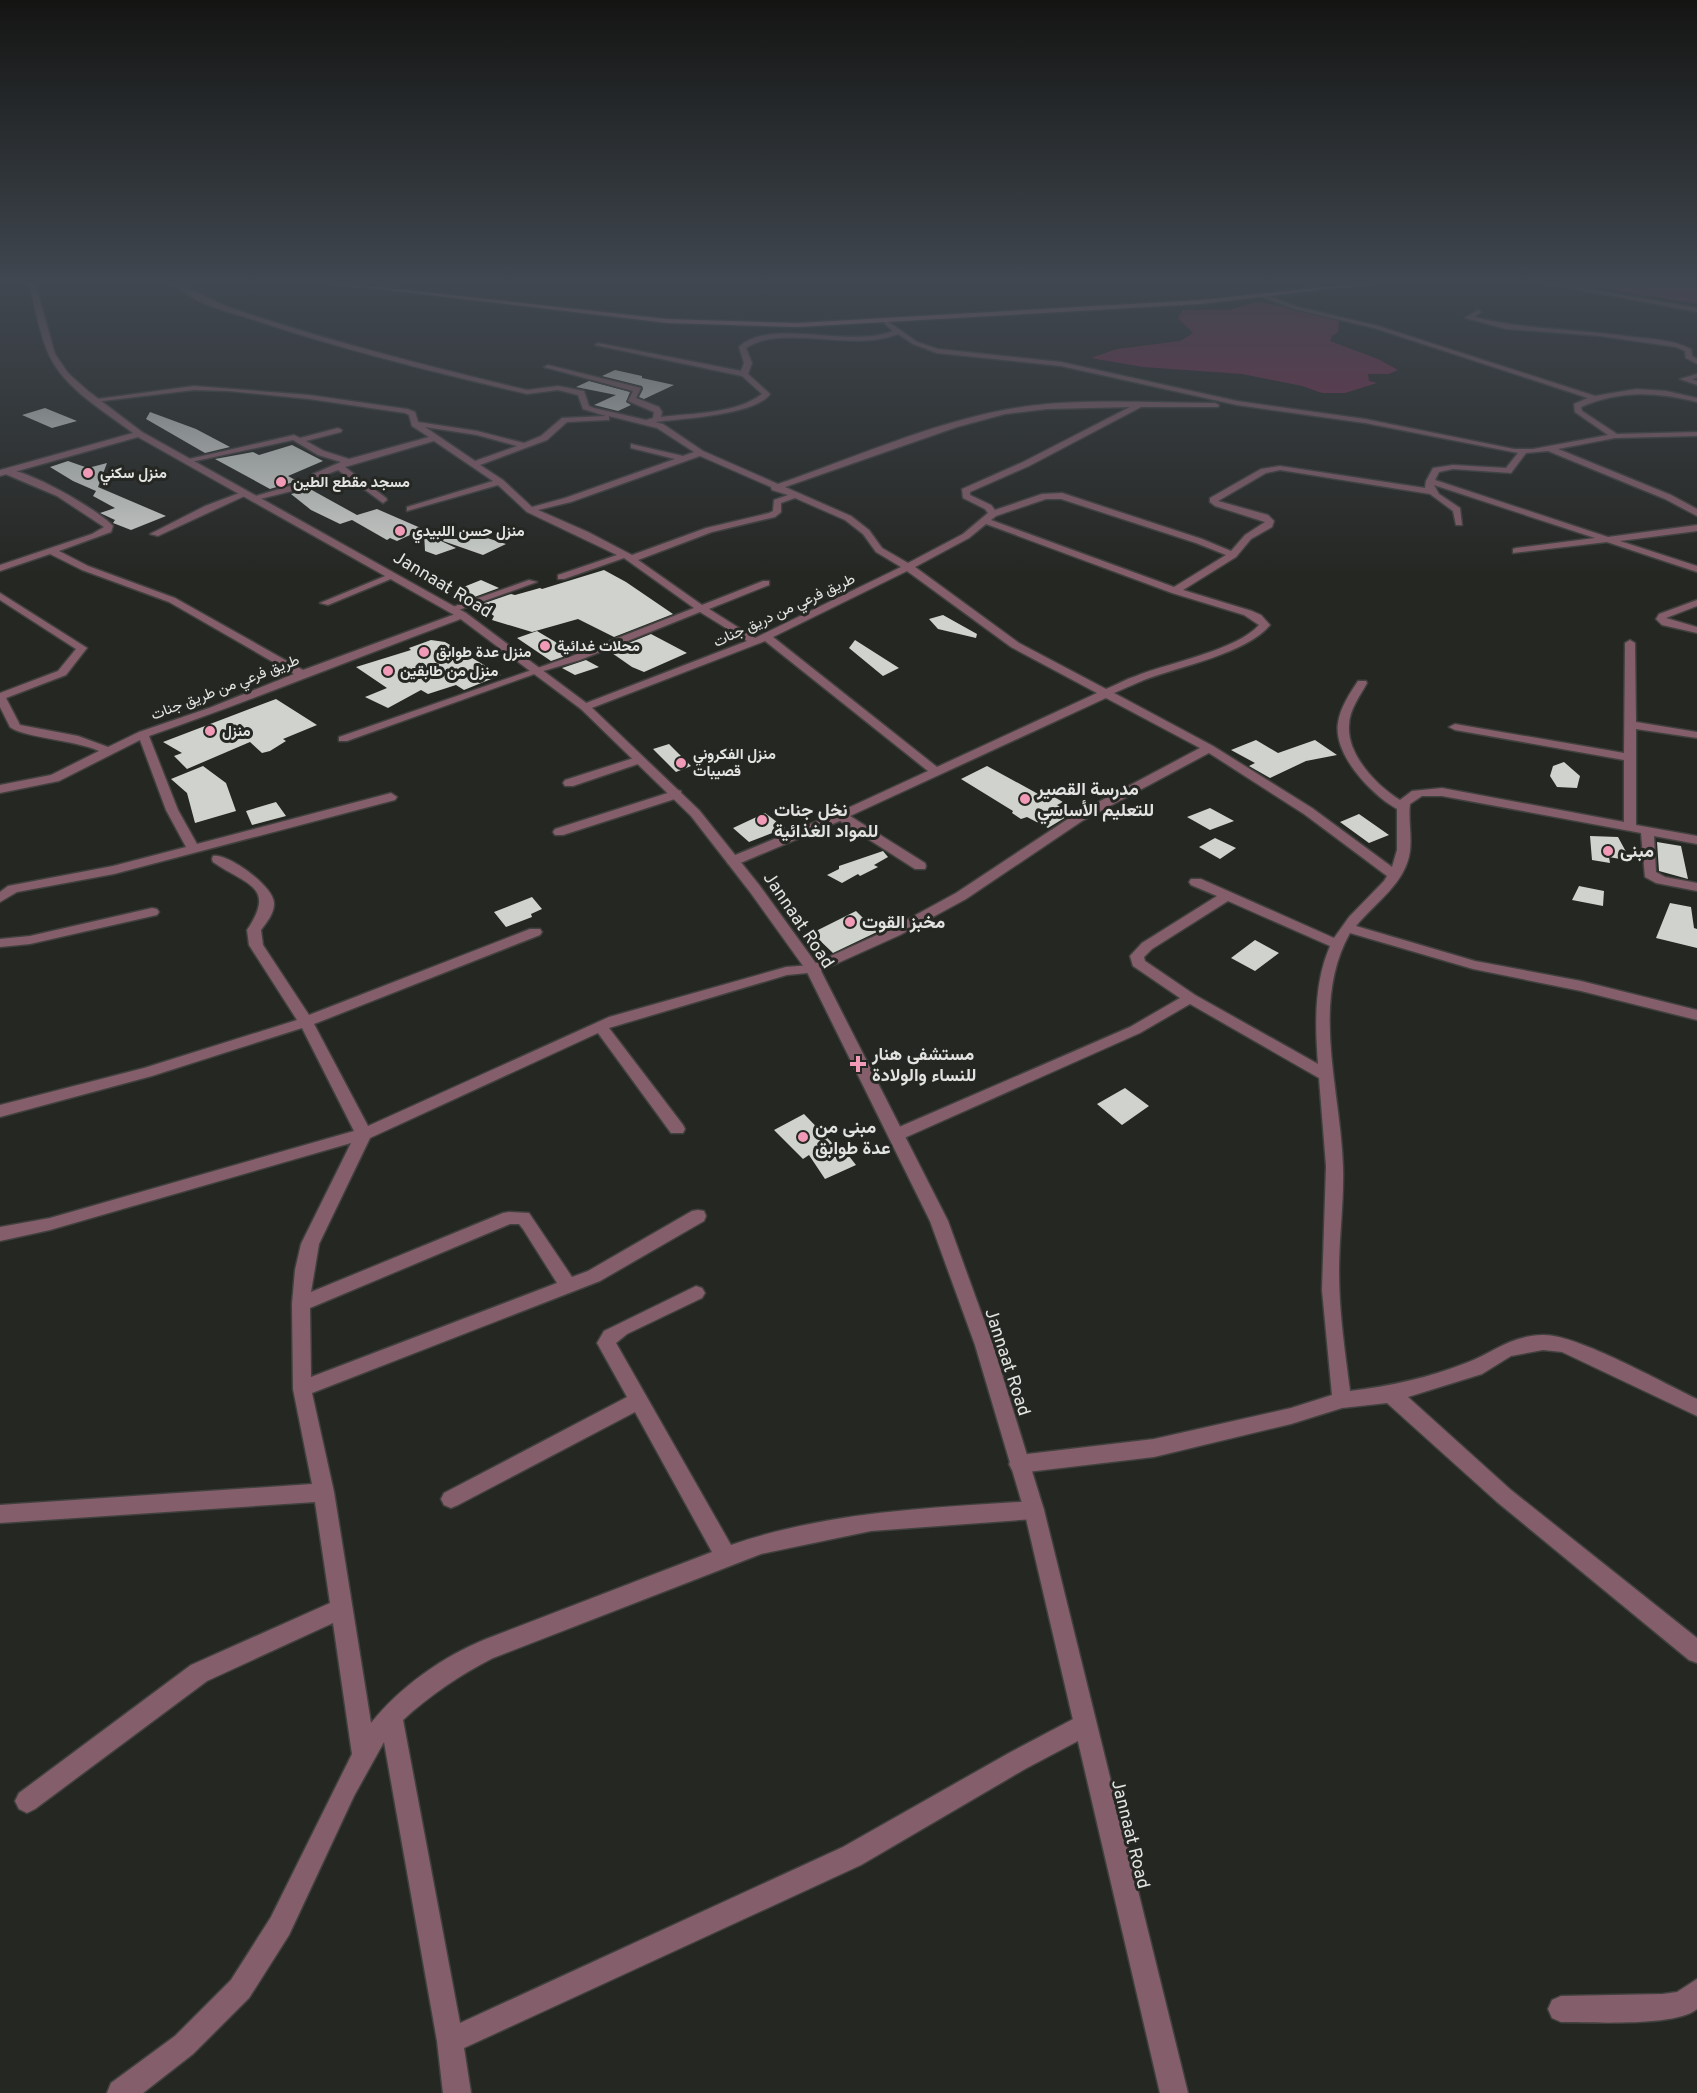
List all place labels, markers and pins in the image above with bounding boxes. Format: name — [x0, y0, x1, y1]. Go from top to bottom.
place label: منزل سكني — [100, 465, 167, 486]
marker: منزل سكني — [81, 466, 95, 480]
place label: مسجد مقطع الطين — [293, 474, 410, 493]
marker: مسجد مقطع الطين — [274, 475, 288, 489]
place label: منزل حسن اللبيدي — [412, 523, 525, 544]
marker: منزل حسن اللبيدي — [393, 524, 407, 538]
place label: محلات غدائية — [557, 638, 640, 657]
marker: محلات غدائية — [538, 639, 552, 653]
place label: منزل عدة طوابق — [436, 644, 531, 663]
marker: منزل عدة طوابق — [417, 645, 431, 659]
place label: منزل من طابقين — [400, 663, 498, 682]
marker: منزل من طابقين — [381, 664, 395, 678]
place label: منزل — [222, 723, 251, 742]
marker: منزل — [203, 724, 217, 738]
place label: منزل الفكروني قصيبات — [693, 746, 776, 782]
marker: منزل الفكروني قصيبات — [674, 756, 688, 770]
place label: مدرسة القصير للتعليم الأساسي — [1036, 779, 1154, 825]
marker: مدرسة القصير للتعليم الأساسي — [1018, 792, 1032, 806]
place label: نخل جنات للمواد الغذائية — [774, 800, 878, 844]
marker: نخل جنات للمواد الغذائية — [755, 813, 769, 827]
place label: مبنى — [1620, 841, 1654, 864]
marker: مبنى — [1601, 844, 1615, 858]
place label: مخبز القوت — [862, 912, 945, 935]
marker: مخبز القوت — [843, 915, 857, 929]
place label: مستشفى هنار للنساء والولادة — [871, 1044, 977, 1088]
marker: مستشفى هنار للنساء والولادة — [849, 1055, 867, 1073]
place label: مبنى من عدة طوابق — [815, 1117, 891, 1161]
marker: مبنى من عدة طوابق — [796, 1130, 810, 1144]

